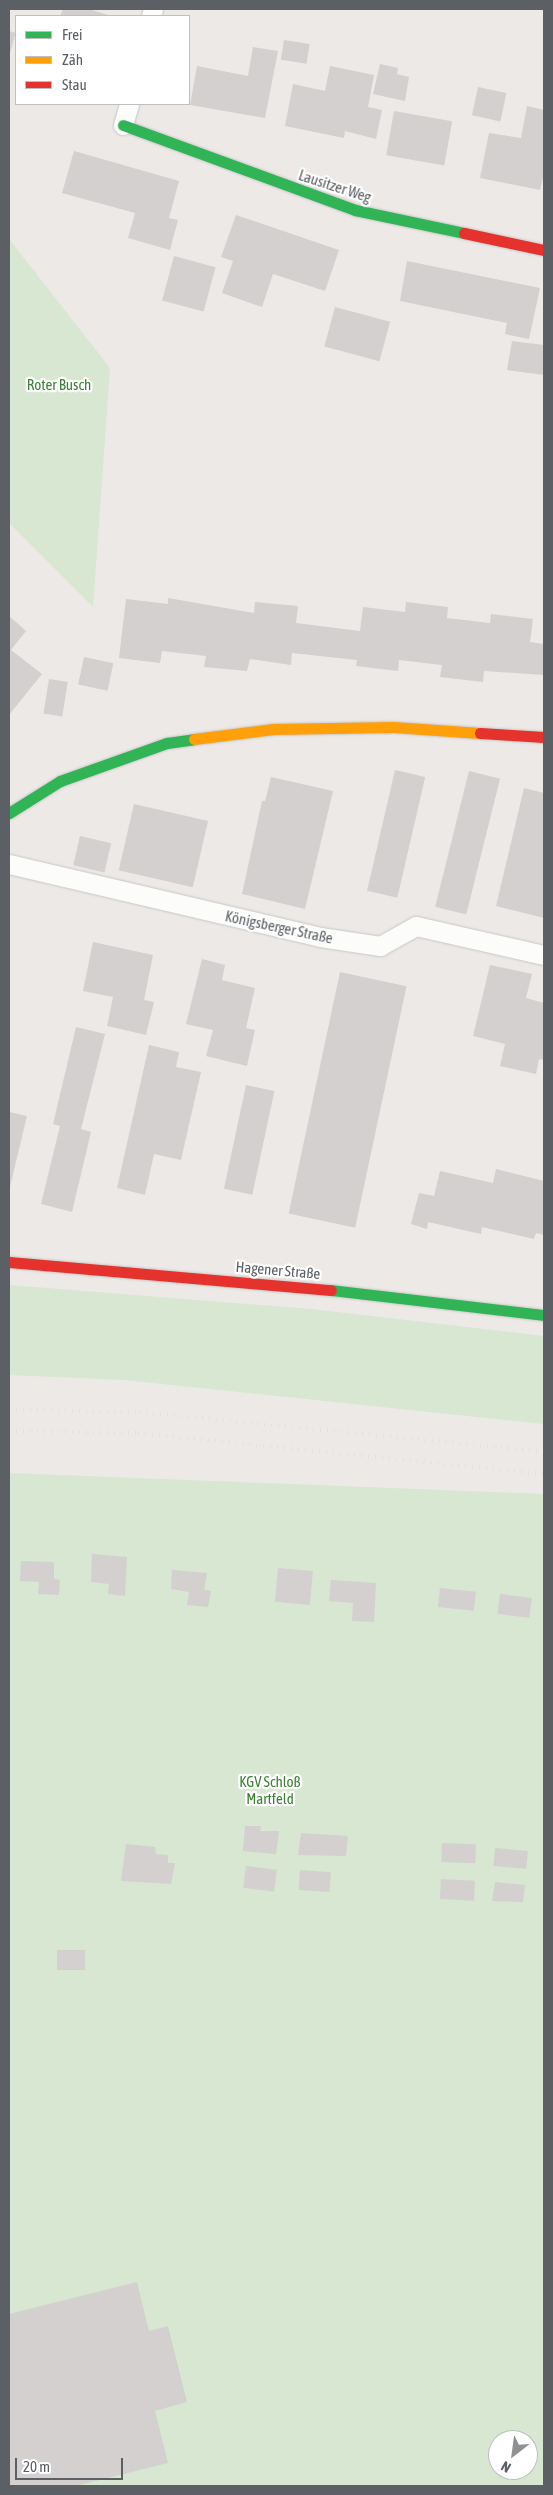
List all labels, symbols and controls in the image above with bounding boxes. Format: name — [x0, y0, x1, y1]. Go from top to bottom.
legend — [15, 15, 190, 105]
text: Frei — [62, 26, 82, 43]
text: Zäh — [62, 51, 83, 68]
text: Stau — [62, 76, 87, 93]
street label: Lausitzer Weg — [296, 166, 374, 206]
park label: Roter Busch — [27, 376, 91, 394]
street label: Königsberger Straße — [224, 907, 334, 947]
street label: Hagener Straße — [235, 1257, 321, 1283]
park label: KGV Schloß Martfeld — [239, 1772, 301, 1807]
north arrow — [488, 2430, 538, 2480]
scale bar — [18, 2448, 125, 2480]
text: 20 m — [23, 2458, 50, 2475]
text: N — [498, 2458, 514, 2476]

